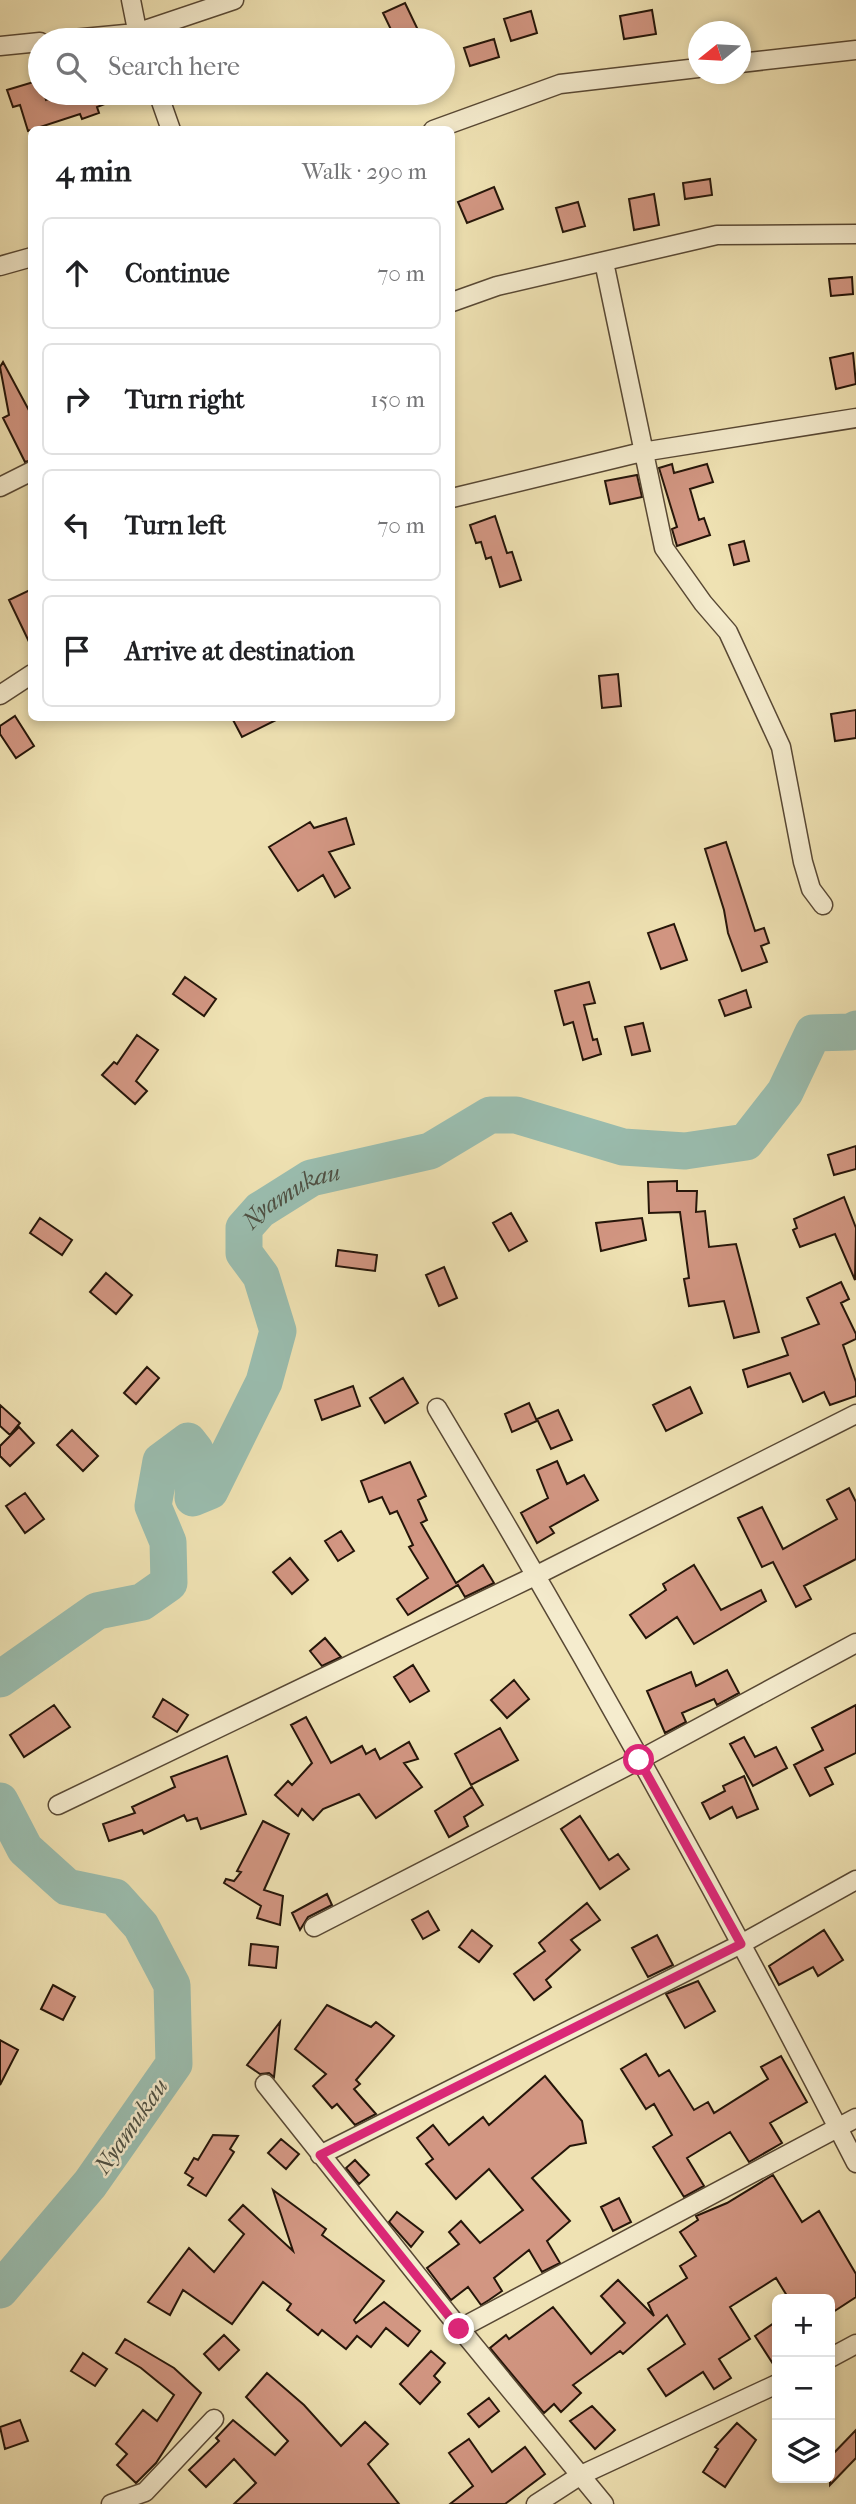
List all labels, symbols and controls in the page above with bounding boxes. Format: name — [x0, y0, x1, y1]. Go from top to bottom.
north arrow — [688, 21, 751, 84]
search box — [28, 28, 455, 105]
icon: search — [52, 48, 90, 86]
text: Search here — [108, 51, 240, 82]
text: 4 min — [56, 154, 131, 189]
text: Walk · 290 m — [302, 158, 427, 185]
icon: ahead — [58, 254, 96, 292]
text: Continue — [125, 258, 230, 289]
text: 70 m — [377, 260, 425, 287]
icon: right — [58, 380, 96, 418]
text: Turn right — [125, 384, 245, 415]
text: 150 m — [370, 386, 425, 413]
icon: left — [58, 506, 96, 544]
text: Turn left — [125, 510, 226, 541]
text: 70 m — [377, 512, 425, 539]
icon: arrive — [58, 632, 96, 670]
text: Arrive at destination — [125, 636, 355, 667]
water label: Nyamukau — [235, 1158, 343, 1235]
route start — [623, 1744, 654, 1775]
water label: Nyamukau — [87, 2073, 174, 2180]
map controls — [772, 2294, 835, 2483]
button: + — [772, 2294, 835, 2357]
route end — [443, 2313, 474, 2344]
button: − — [772, 2357, 835, 2420]
button: layers — [772, 2420, 835, 2483]

